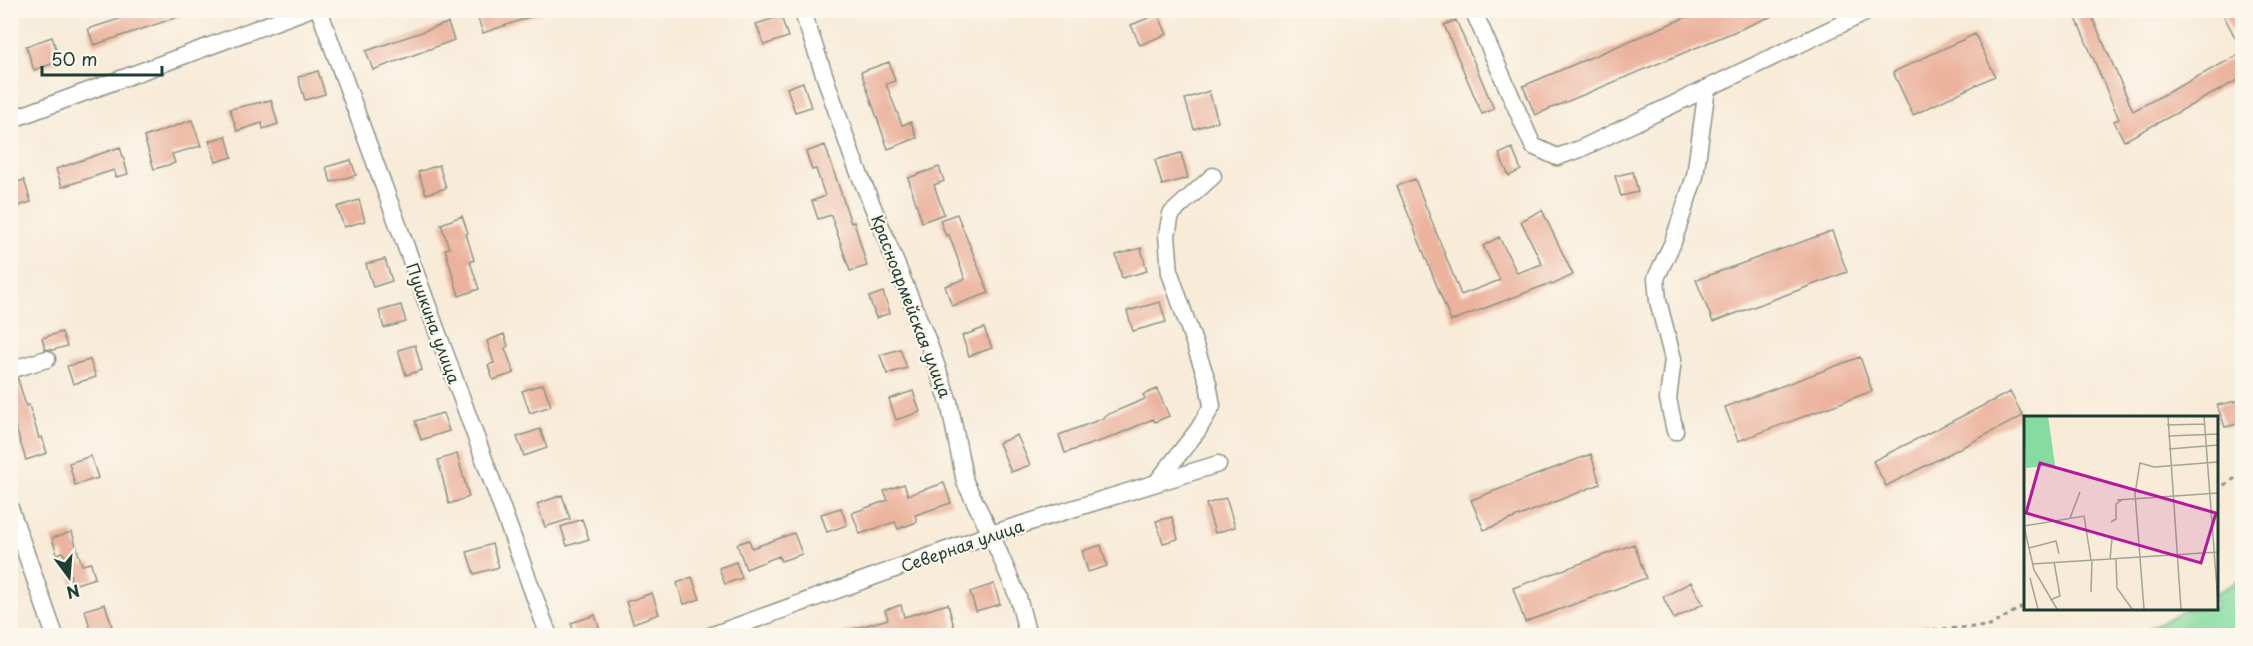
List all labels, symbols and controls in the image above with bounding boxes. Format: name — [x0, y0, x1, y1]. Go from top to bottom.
scale bar — [42, 39, 162, 77]
text: 50 m — [51, 45, 98, 72]
street label: Красноармейская улица — [866, 211, 958, 401]
street label: Пушкина улица — [401, 259, 467, 387]
inset map — [2024, 416, 2217, 610]
street label: Северная улица — [897, 513, 1027, 577]
north arrow — [39, 547, 99, 607]
text: N — [64, 579, 83, 606]

